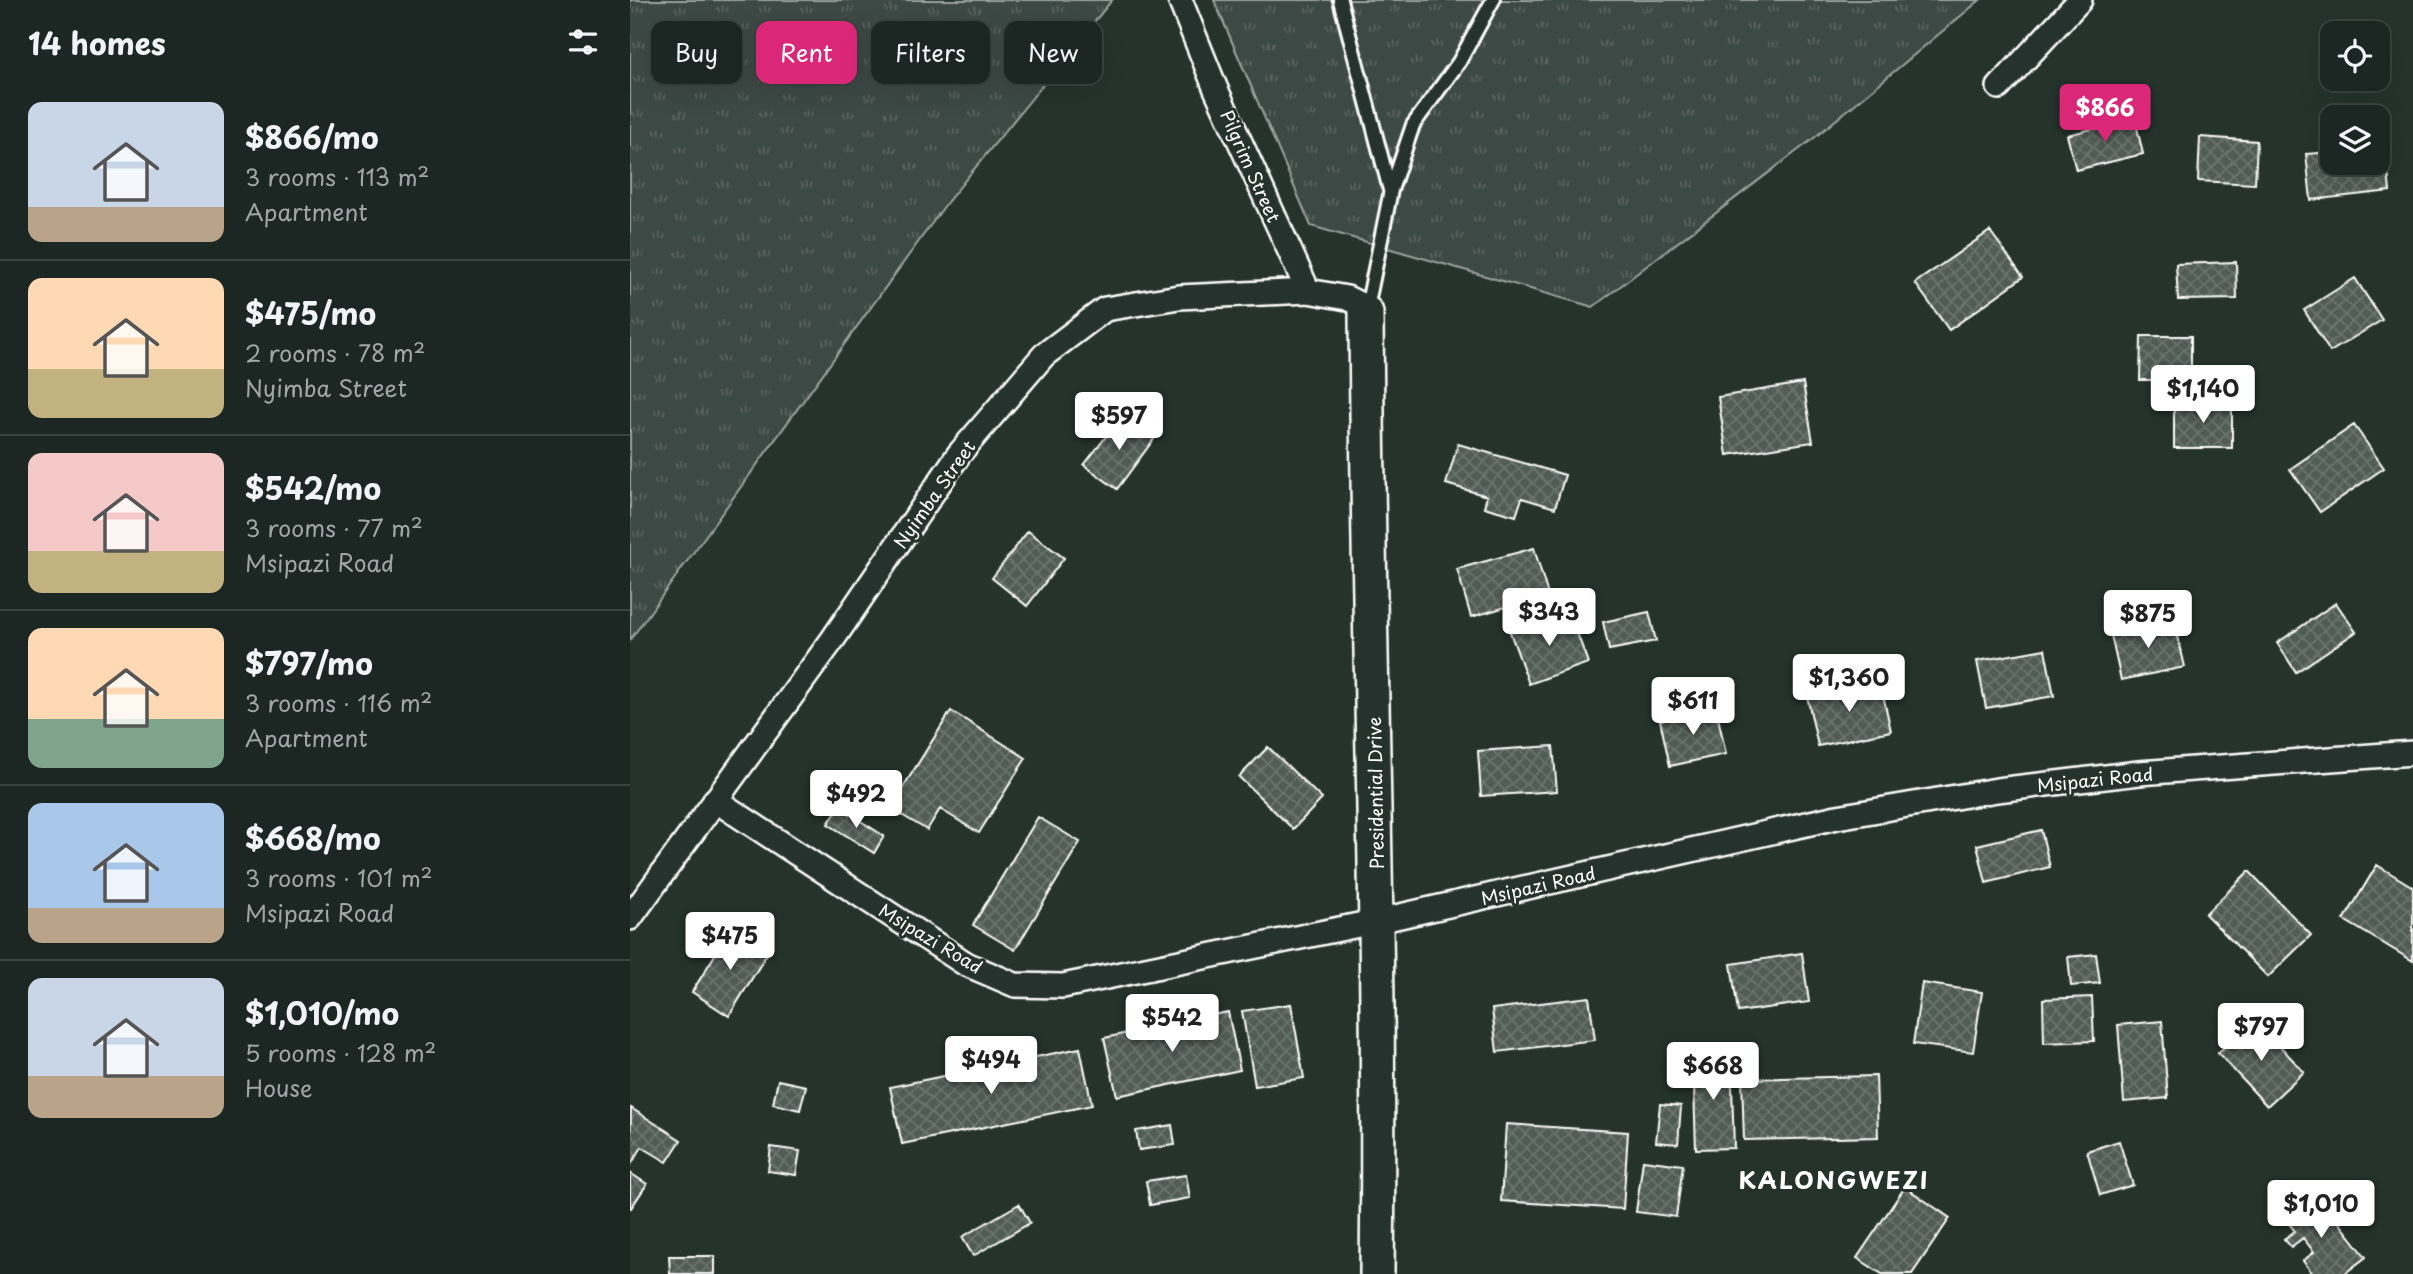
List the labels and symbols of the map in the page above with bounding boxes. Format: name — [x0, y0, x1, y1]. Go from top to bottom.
pin: $866 — [2064, 85, 2146, 144]
street label: Pilgrim Street — [1214, 105, 1288, 227]
pin: $1,140 — [2146, 366, 2260, 425]
pin: $597 — [1078, 392, 1160, 452]
street label: Nyimba Street — [887, 434, 981, 554]
pin: $343 — [1508, 588, 1590, 648]
pin: $875 — [2107, 590, 2189, 650]
pin: $1,360 — [1792, 654, 1906, 714]
pin: $611 — [1652, 678, 1734, 737]
street label: Presidential Drive — [1360, 717, 1390, 869]
street label: Msipazi Road — [2036, 759, 2154, 799]
pin: $492 — [815, 770, 897, 830]
street label: Msipazi Road — [1478, 859, 1598, 911]
street label: Msipazi Road — [874, 896, 988, 980]
pin: $475 — [689, 912, 771, 972]
pin: $542 — [1131, 995, 1213, 1054]
pin: $797 — [2220, 1004, 2302, 1063]
pin: $494 — [950, 1036, 1032, 1096]
pin: $668 — [1672, 1042, 1754, 1102]
district label: KALONGWEZI — [1739, 1161, 1929, 1197]
pin: $1,010 — [2264, 1180, 2378, 1240]

